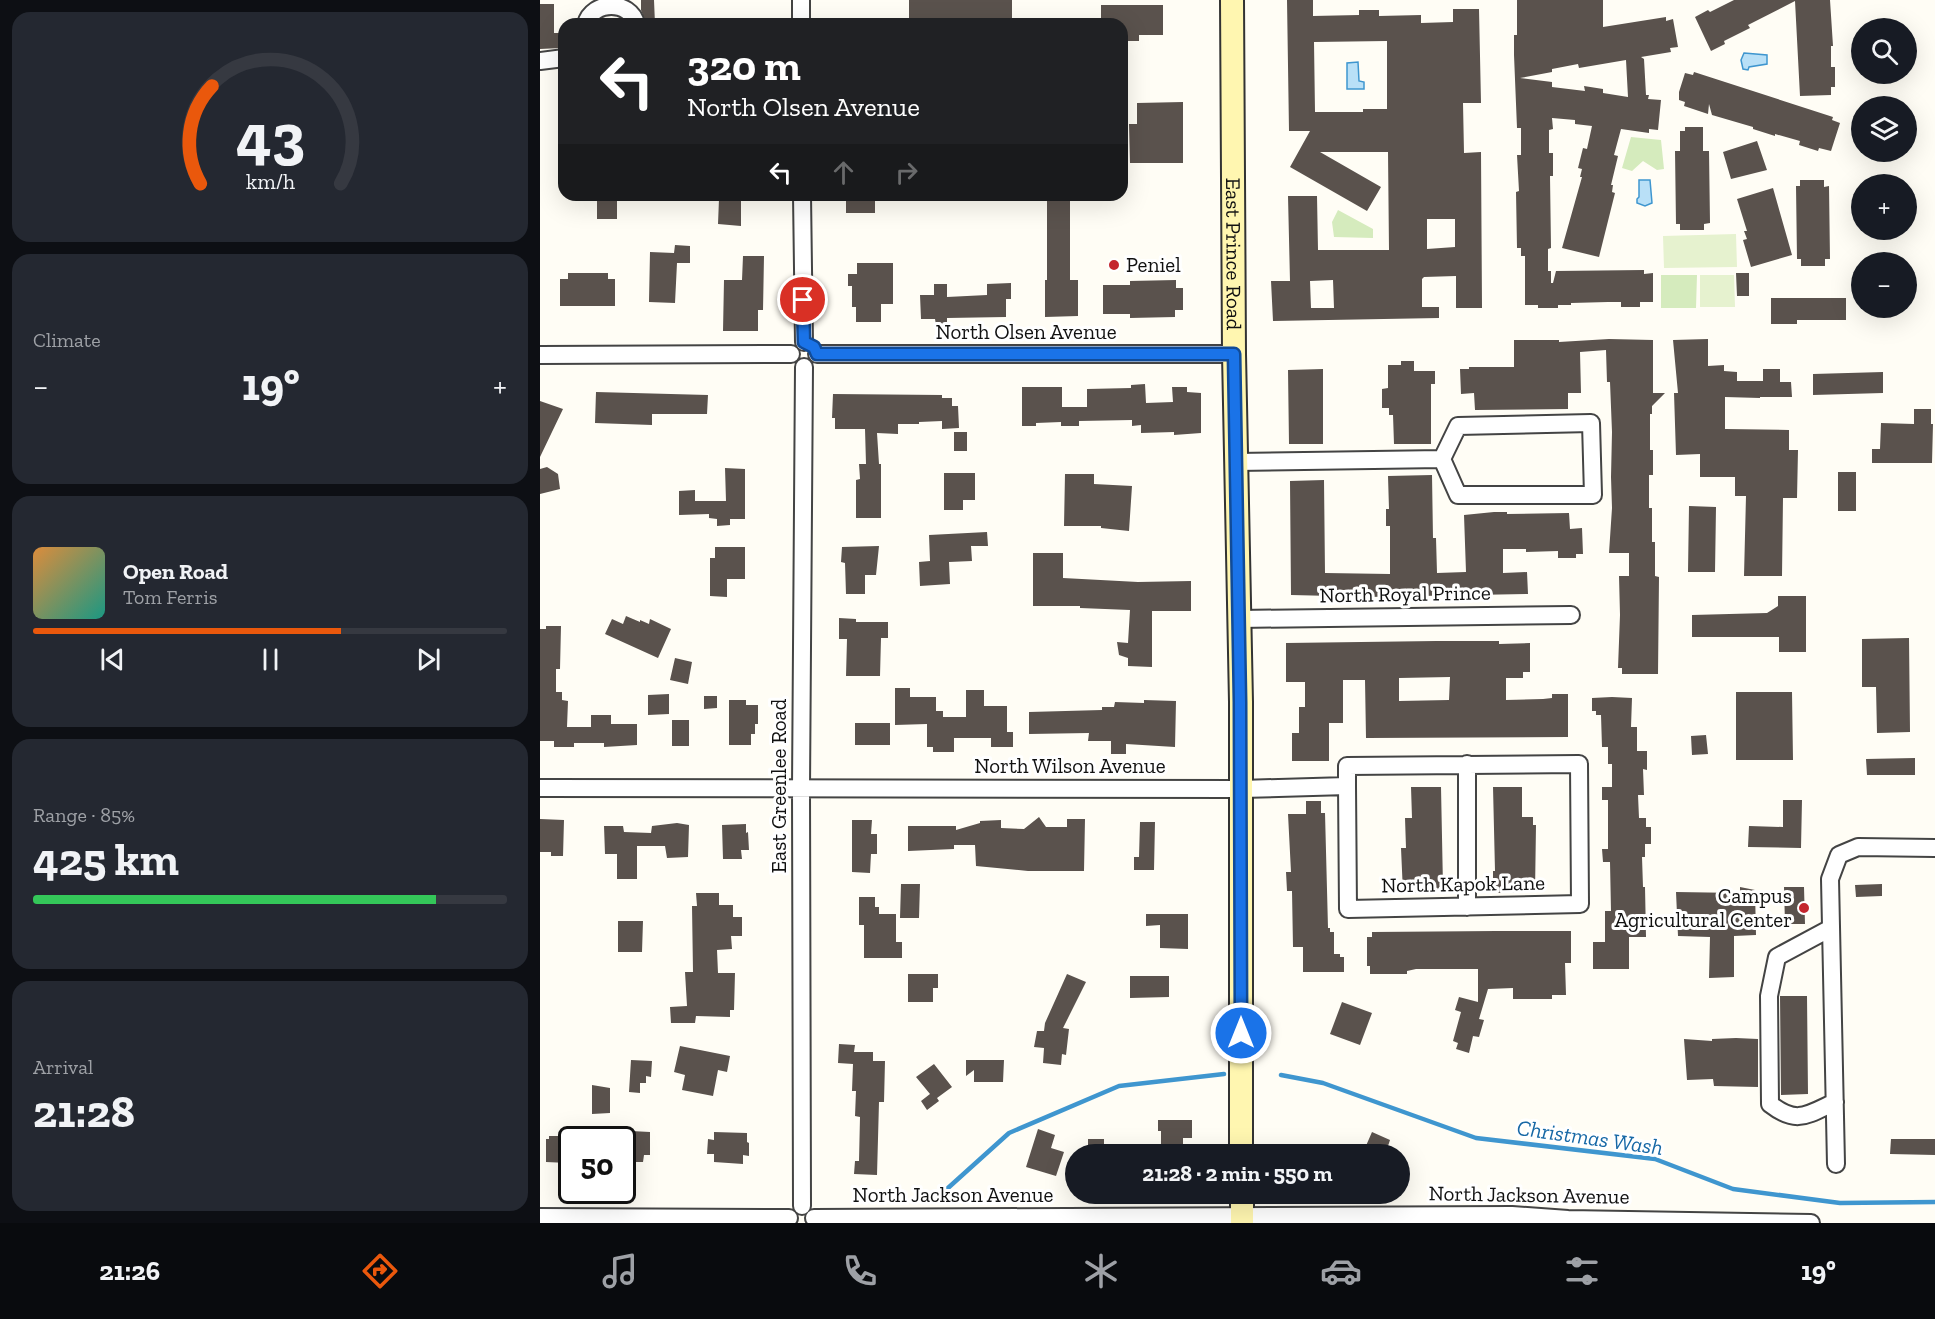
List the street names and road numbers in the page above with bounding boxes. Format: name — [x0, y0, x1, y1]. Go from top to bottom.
street label: East Prince Road — [1221, 178, 1247, 331]
street label: North Olsen Avenue — [935, 319, 1117, 344]
street label: North Royal Prince — [1319, 580, 1491, 607]
street label: East Greenlee Road — [766, 698, 791, 873]
street label: North Wilson Avenue — [974, 753, 1166, 778]
street label: North Kapok Lane — [1381, 870, 1545, 897]
street label: North Jackson Avenue — [1428, 1180, 1630, 1209]
street label: North Jackson Avenue — [853, 1182, 1054, 1207]

